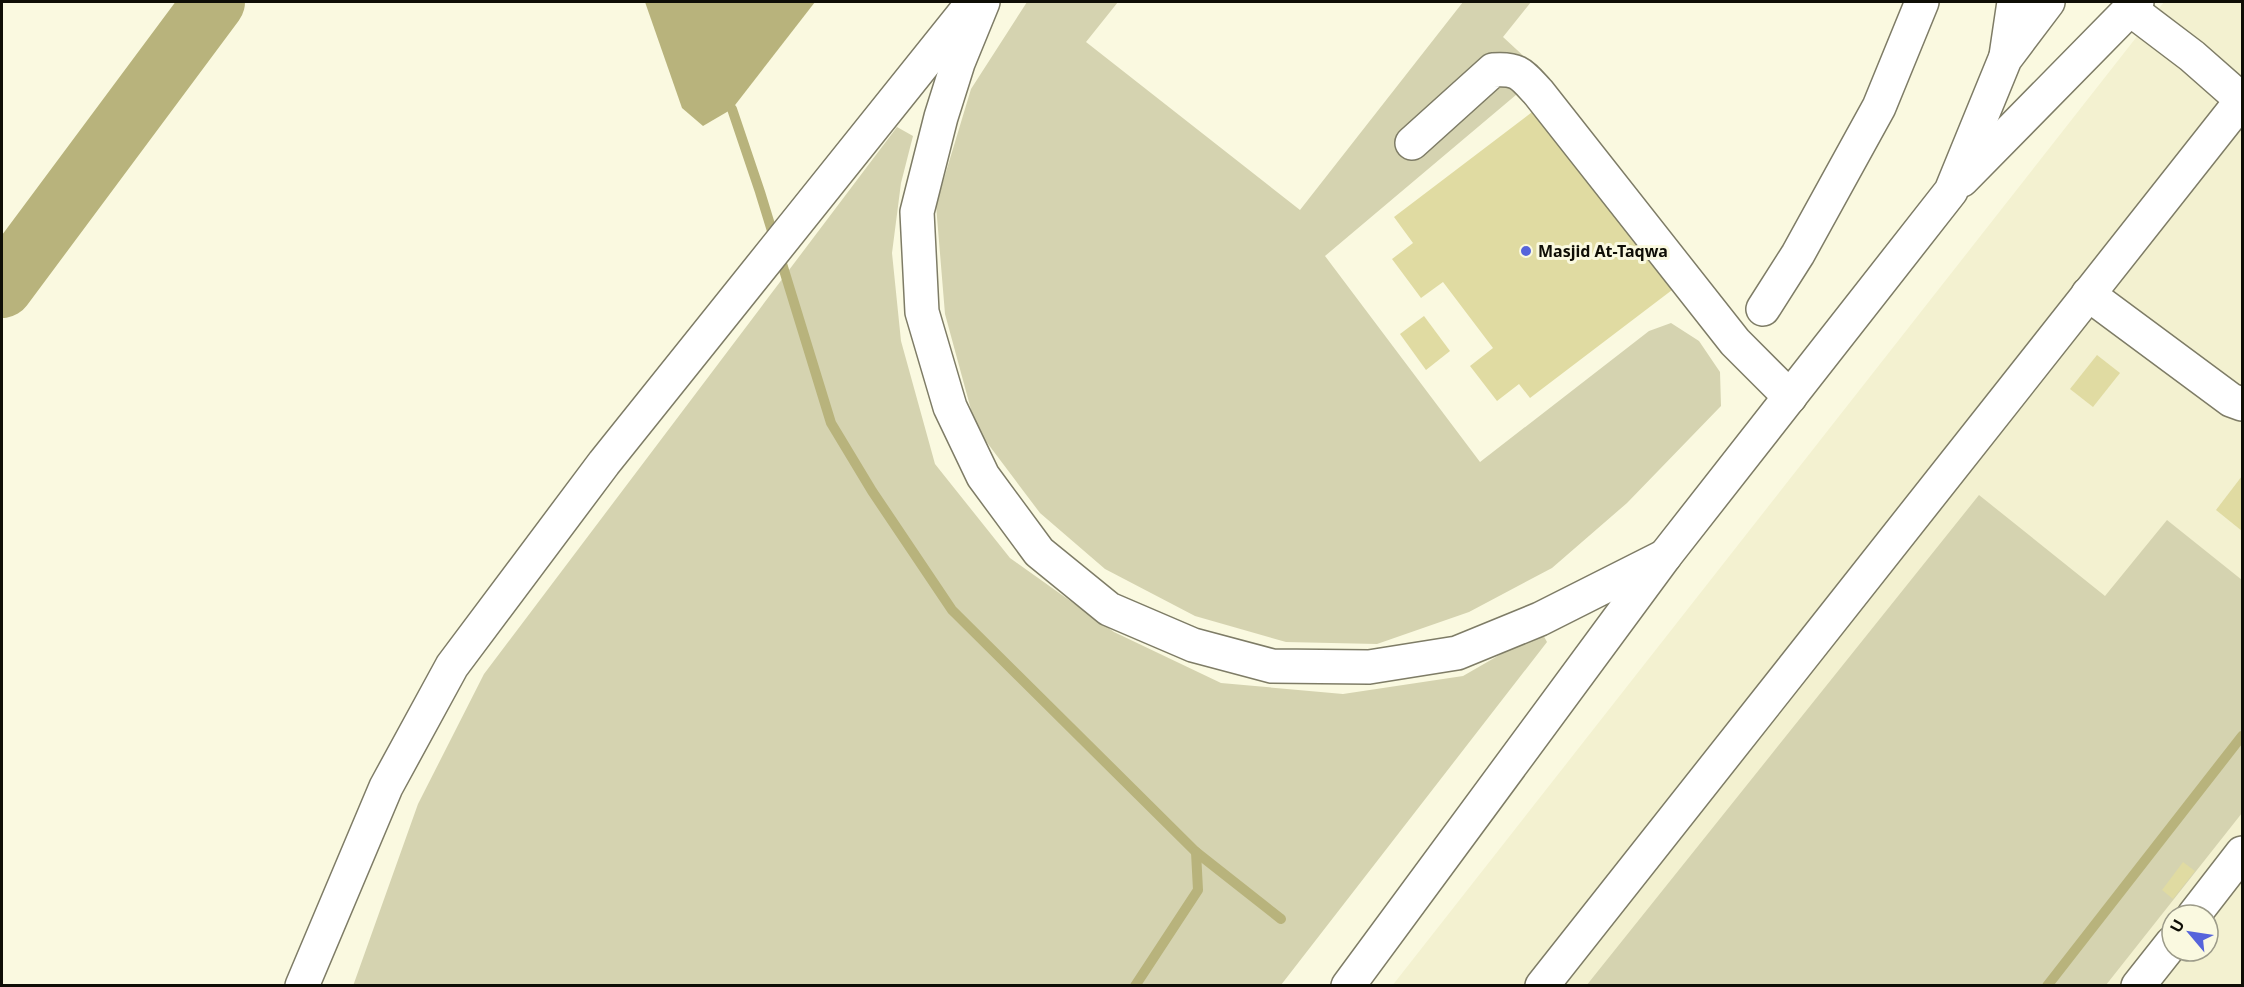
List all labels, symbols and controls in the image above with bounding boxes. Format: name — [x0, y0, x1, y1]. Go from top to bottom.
place label: Masjid At-Taqwa — [1538, 240, 1668, 262]
marker: Masjid At-Taqwa — [1519, 244, 1533, 258]
north arrow — [2160, 903, 2220, 963]
text: U — [2164, 915, 2189, 936]

